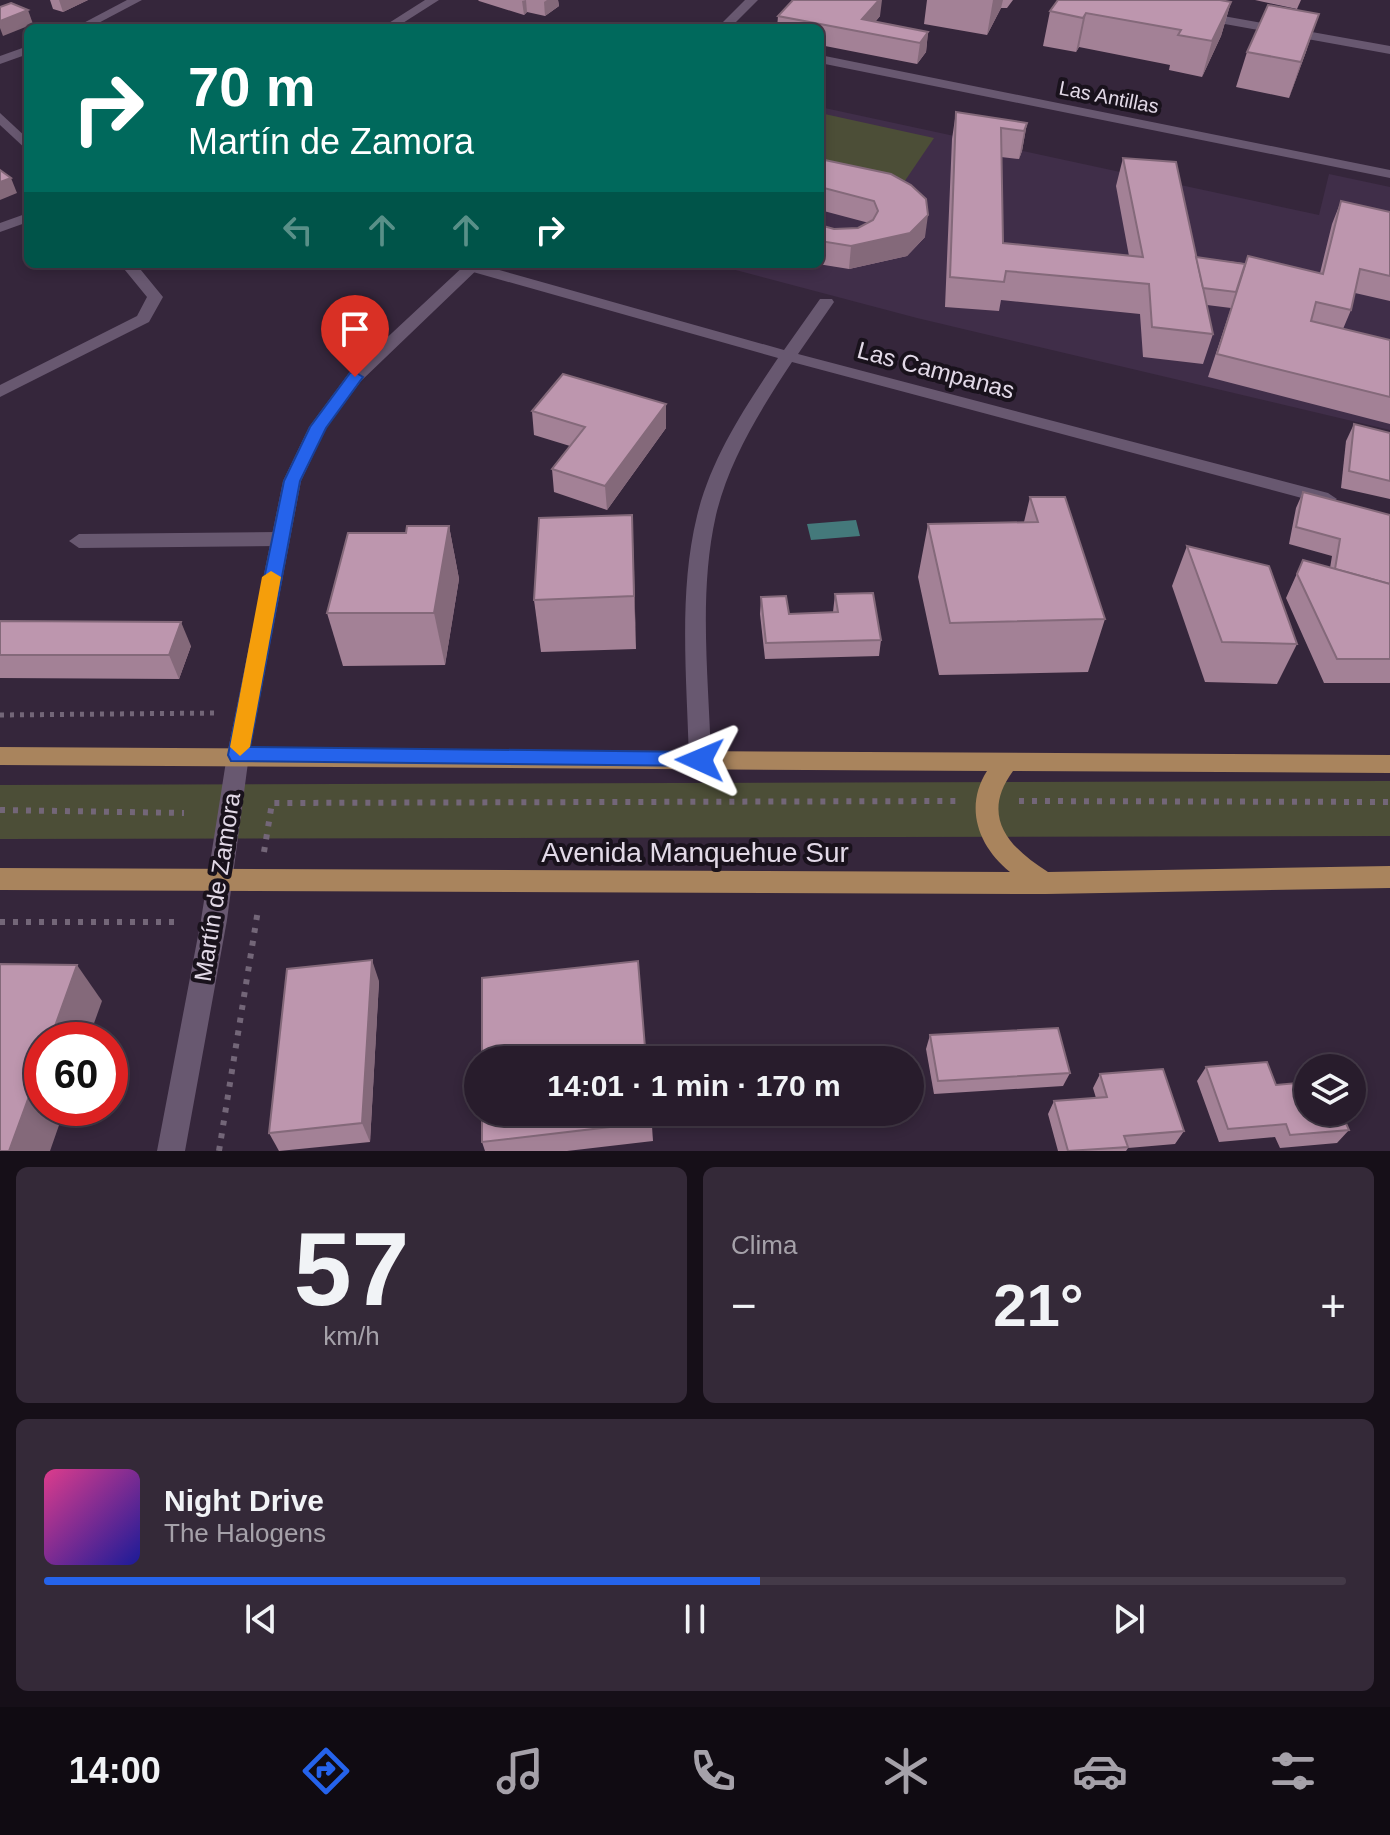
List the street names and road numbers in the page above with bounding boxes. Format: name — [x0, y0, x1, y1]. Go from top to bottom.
street label: Las Antillas — [1057, 77, 1161, 117]
street label: Las Campanas — [855, 336, 1017, 404]
street label: Martín de Zamora — [189, 790, 245, 983]
street label: Avenida Manquehue Sur — [541, 837, 849, 868]

